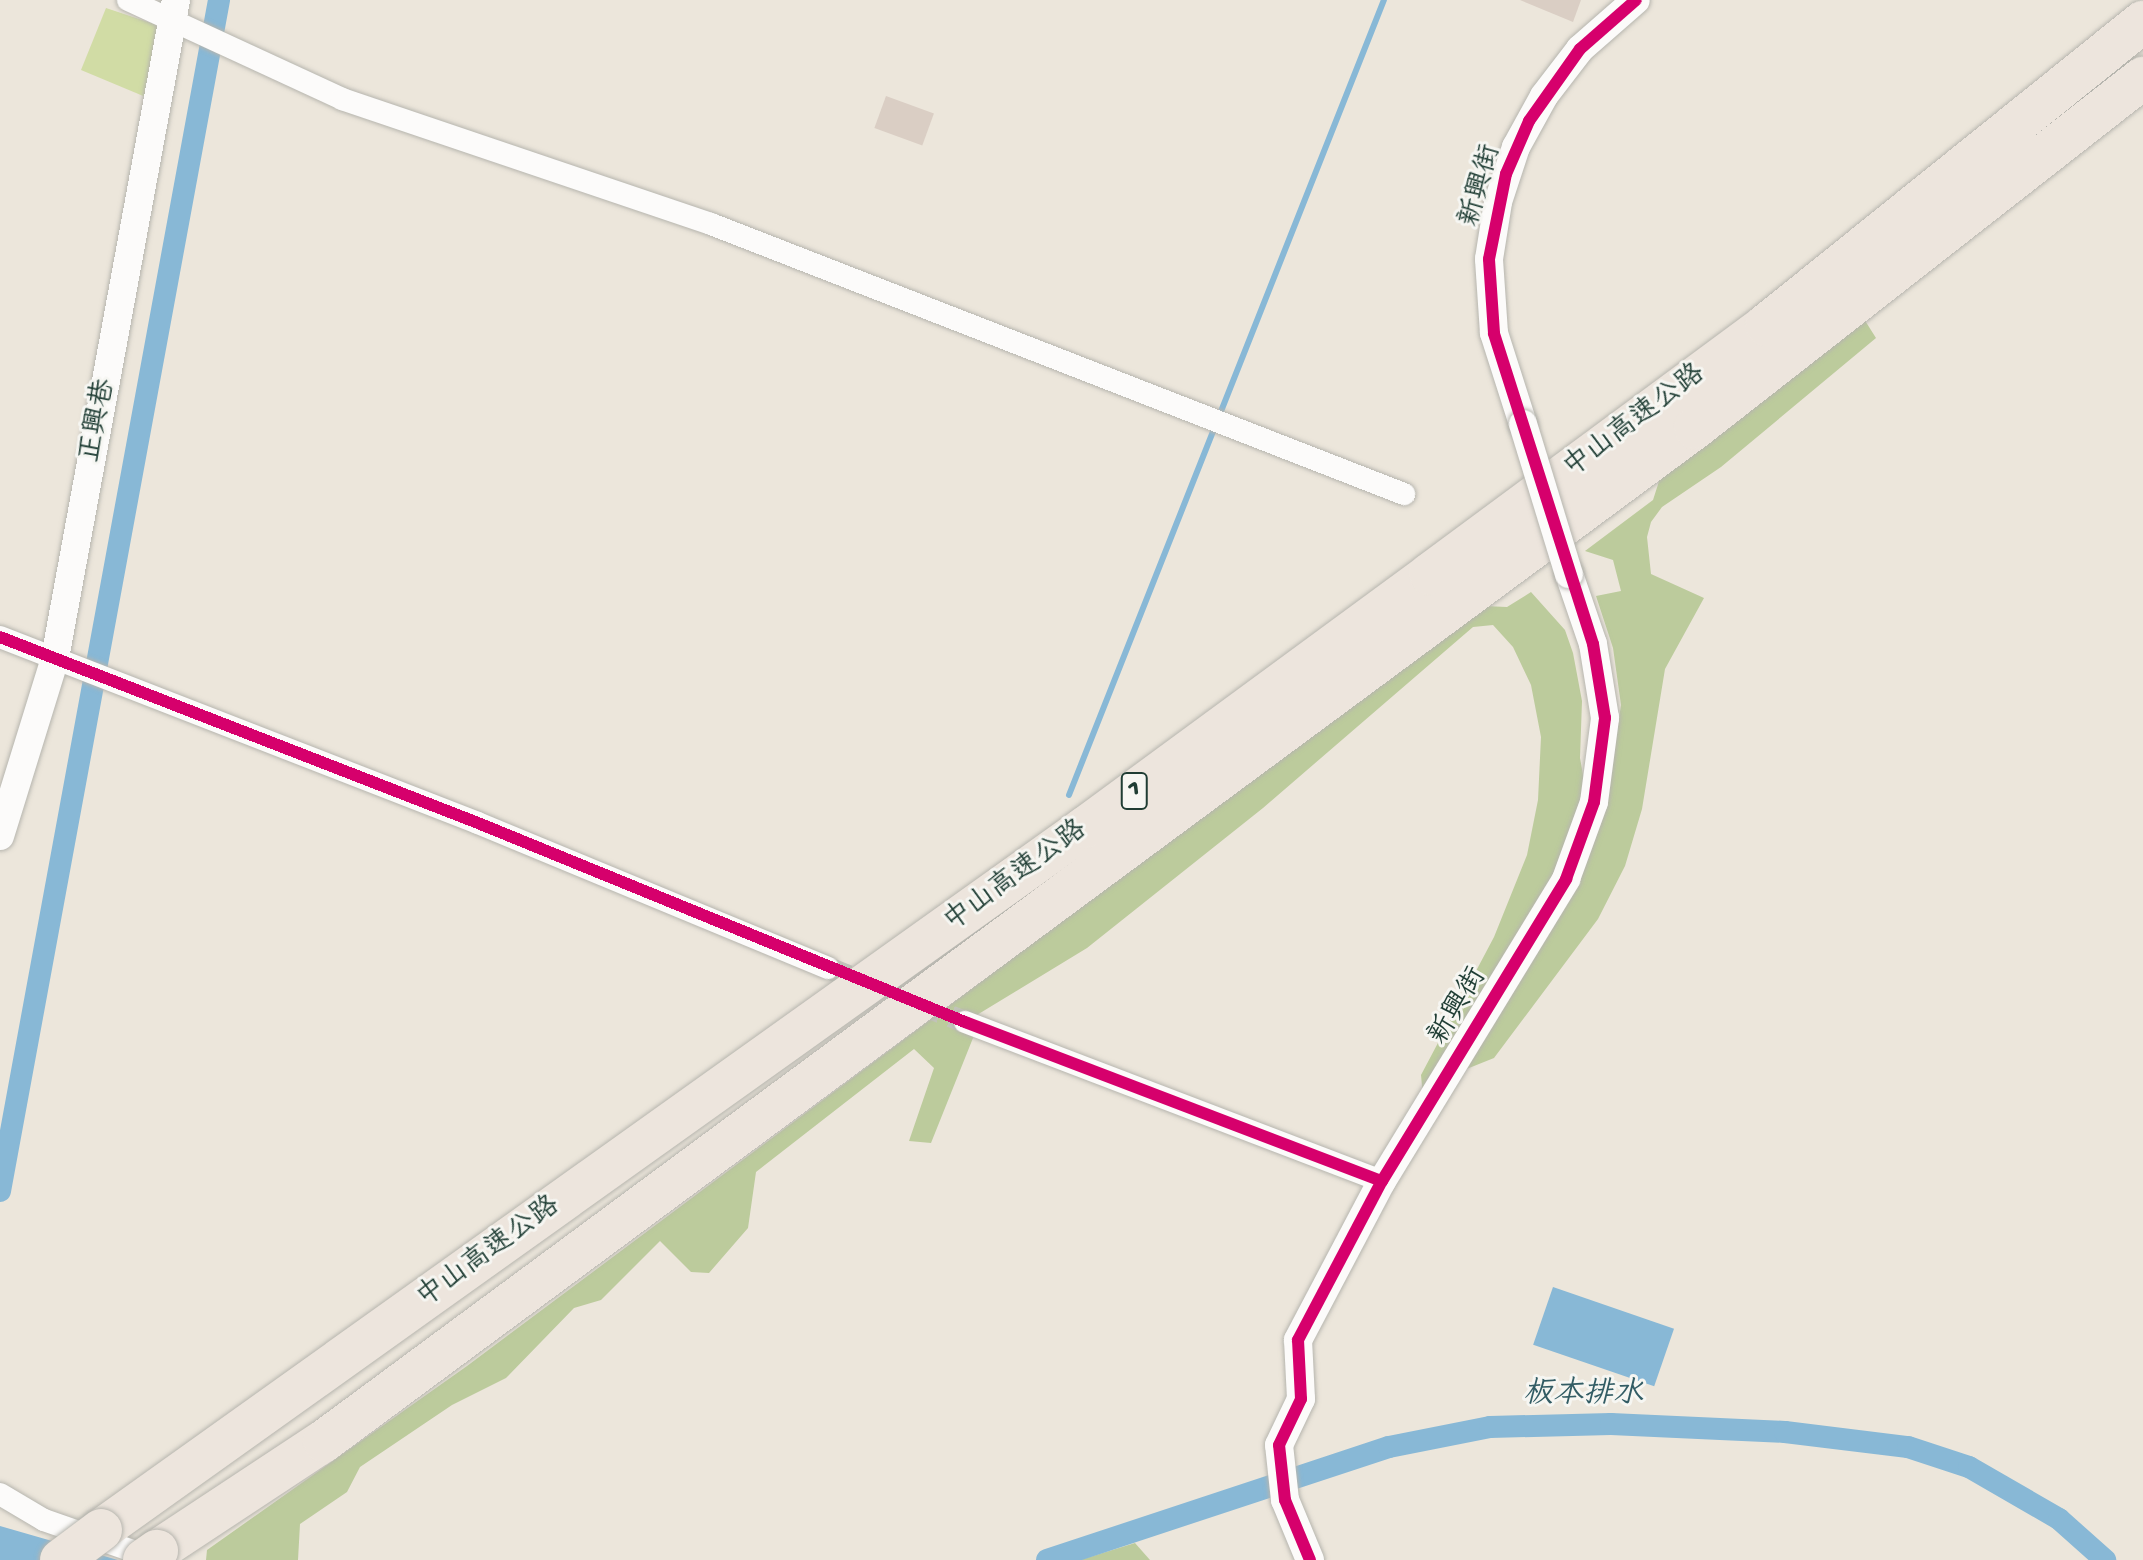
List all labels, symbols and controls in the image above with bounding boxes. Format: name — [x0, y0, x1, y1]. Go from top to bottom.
street label: 新興街 — [1454, 141, 1510, 231]
street label: 中山高速公路 — [1558, 358, 1712, 486]
street label: 正興巷 — [74, 377, 124, 465]
road number: 1 — [1120, 769, 1148, 813]
street label: 中山高速公路 — [938, 814, 1094, 940]
street label: 新興街 — [1423, 962, 1495, 1052]
street label: 中山高速公路 — [411, 1190, 567, 1316]
water label: 板本排水 — [1523, 1378, 1643, 1414]

